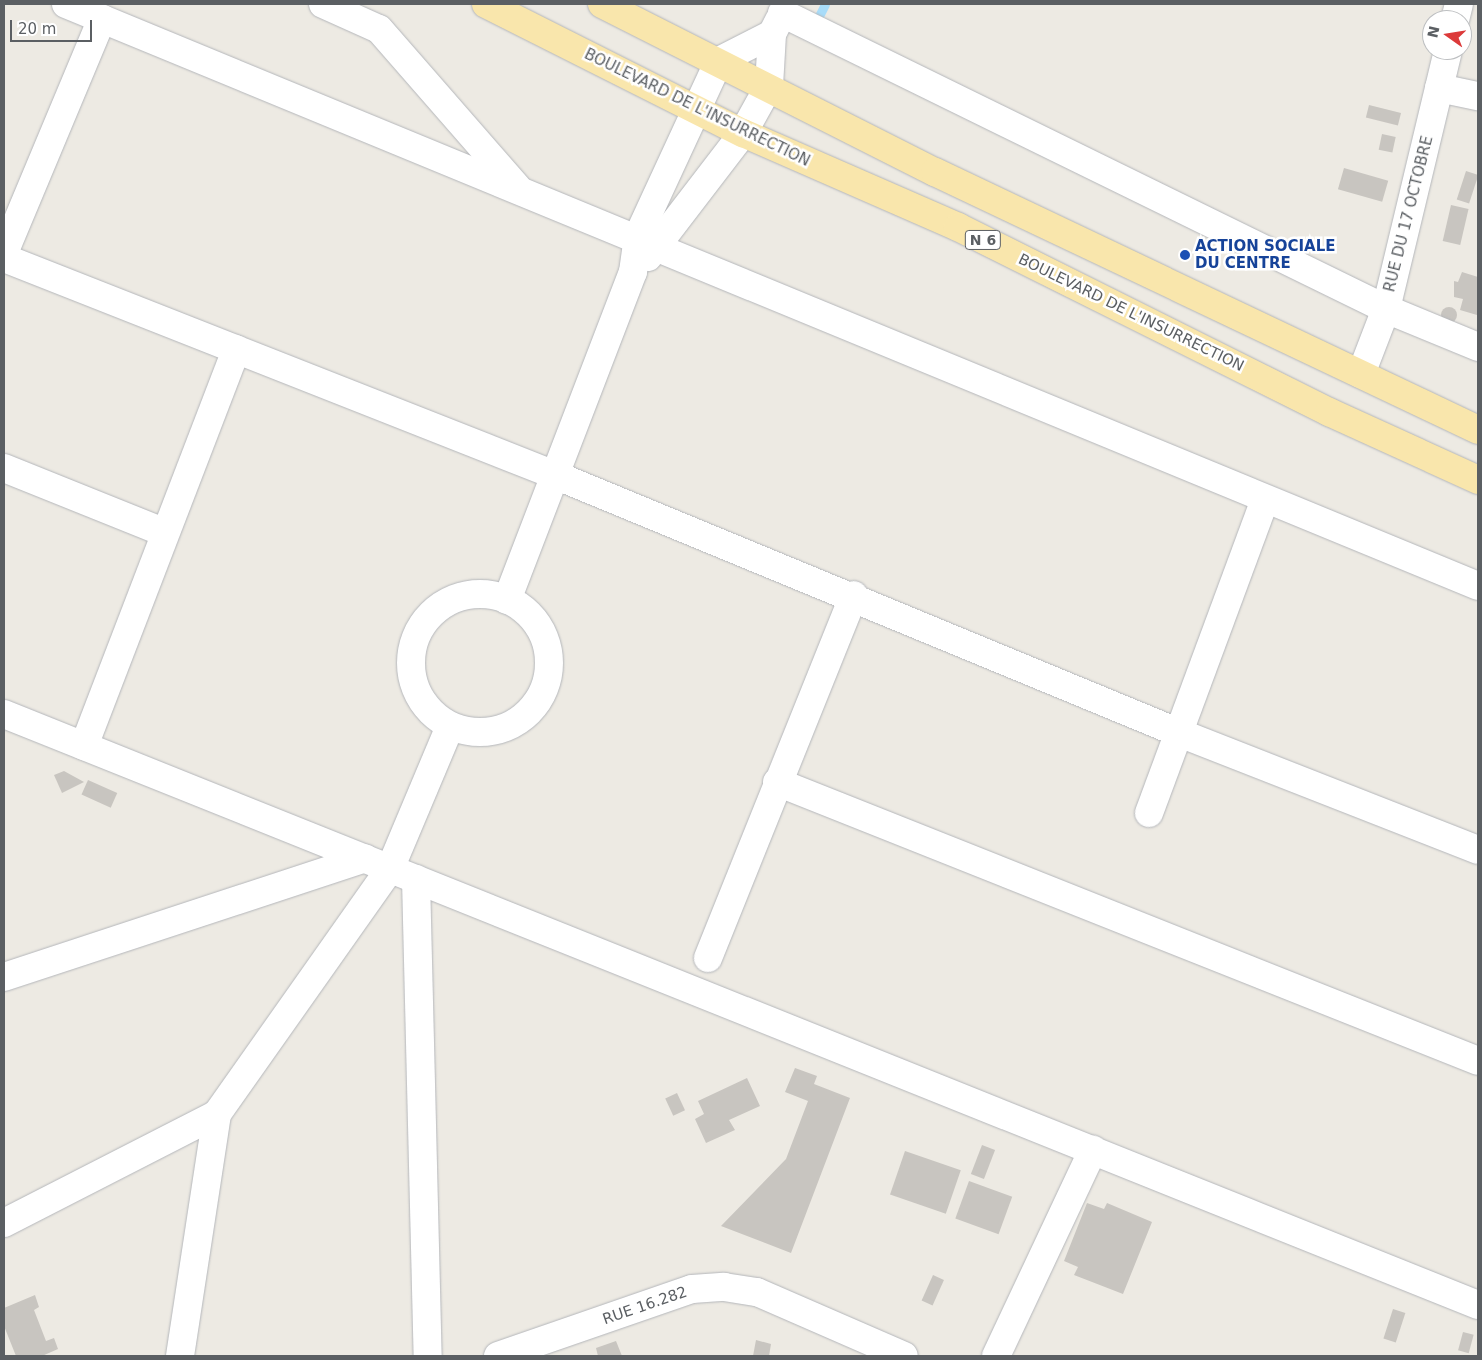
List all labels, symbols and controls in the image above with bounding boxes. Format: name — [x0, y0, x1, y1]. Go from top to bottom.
scale bar — [12, 10, 95, 42]
north arrow — [1422, 10, 1472, 60]
text: 20 m — [18, 20, 56, 38]
text: N — [1424, 24, 1442, 39]
street label: BOULEVARD DE L'INSURRECTION — [581, 45, 813, 171]
street label: RUE DU 17 OCTOBRE — [1381, 134, 1437, 294]
road number: N 6 — [964, 228, 1002, 252]
place label: ACTION SOCIALE DU CENTRE — [1195, 237, 1336, 272]
marker: ACTION SOCIALE DU CENTRE — [1179, 249, 1191, 261]
street label: BOULEVARD DE L'INSURRECTION — [1015, 250, 1247, 376]
street label: RUE 16.282 — [600, 1283, 690, 1329]

